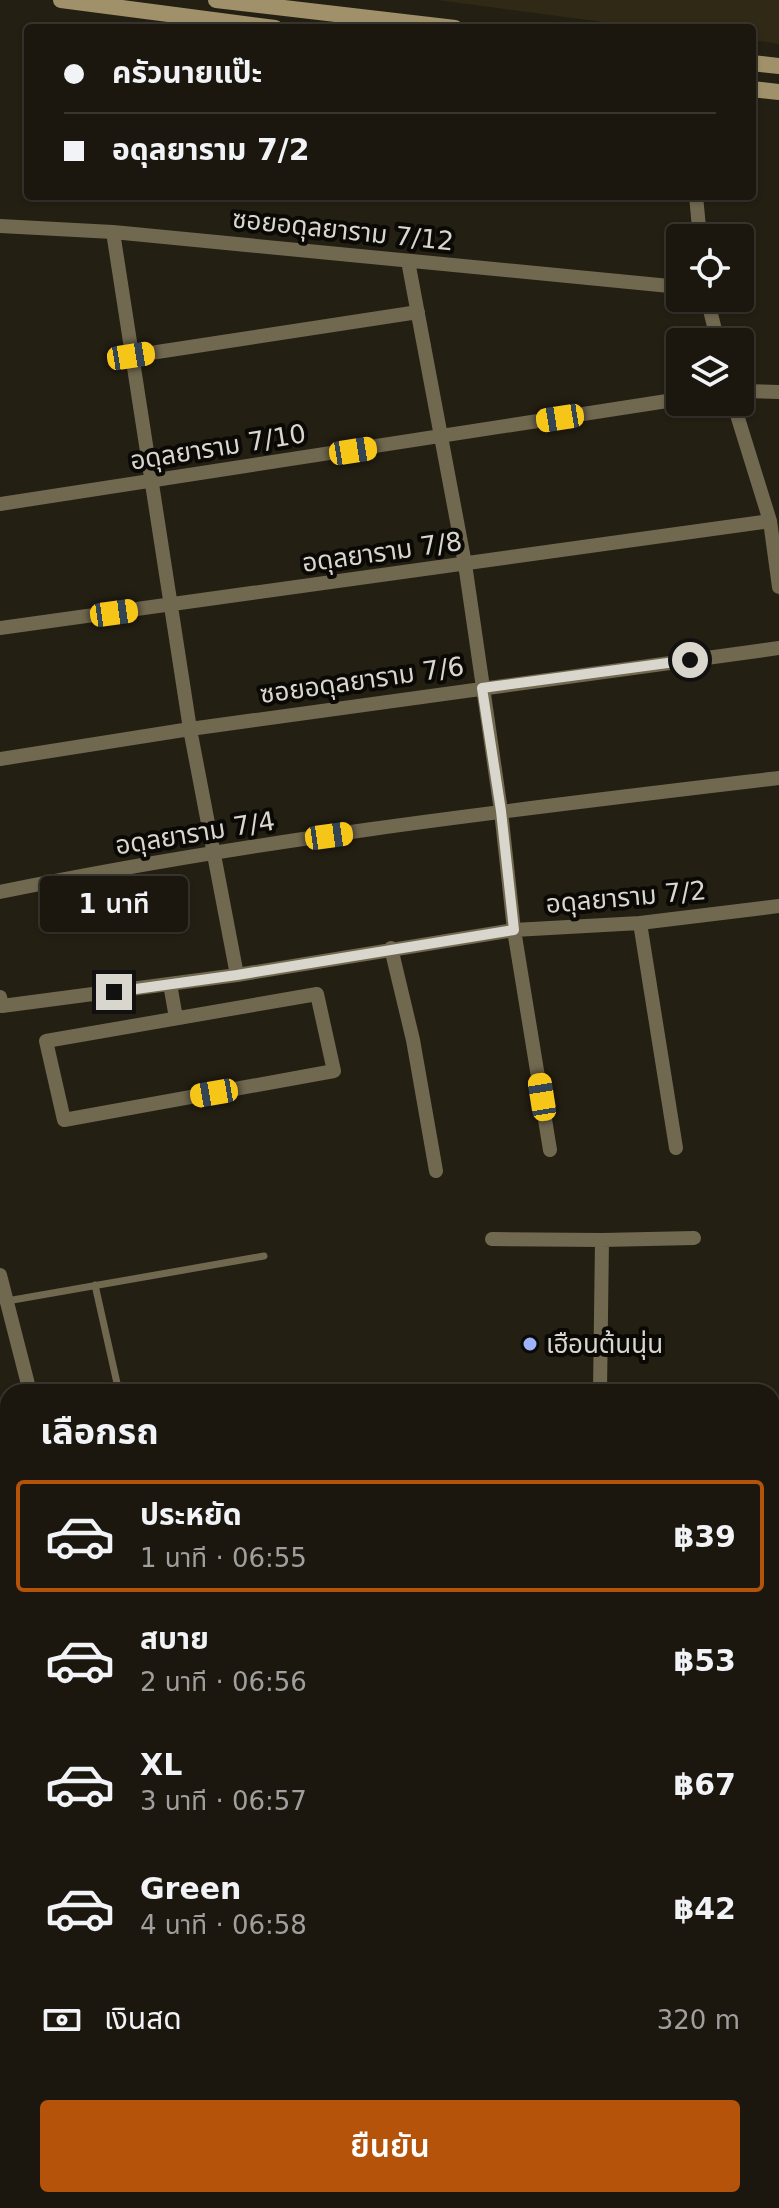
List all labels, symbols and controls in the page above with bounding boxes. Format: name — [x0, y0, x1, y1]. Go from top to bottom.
text: ครัวนายแป๊ะ — [112, 55, 262, 90]
text: อดุลยาราม 7/2 — [112, 132, 310, 167]
street label: ซอยอดุลยาราม 7/12 — [231, 203, 455, 258]
map controls — [666, 224, 754, 416]
button: locate — [666, 224, 754, 312]
button: layers — [666, 328, 754, 416]
car — [105, 340, 157, 372]
car — [534, 402, 586, 434]
street label: อดุลยาราม 7/10 — [128, 418, 308, 477]
car — [327, 435, 379, 467]
street label: อดุลยาราม 7/8 — [300, 526, 464, 579]
car — [89, 598, 139, 628]
route start — [672, 642, 708, 678]
street label: ซอยอดุลยาราม 7/6 — [258, 651, 466, 710]
street label: อดุลยาราม 7/4 — [113, 806, 277, 861]
car — [304, 821, 354, 851]
street label: อดุลยาราม 7/2 — [544, 875, 708, 920]
callout: 1 นาที — [40, 876, 188, 932]
text: 1 นาที — [78, 889, 150, 919]
route end — [96, 974, 132, 1010]
car — [526, 1071, 558, 1123]
car — [188, 1077, 240, 1109]
place label: เฮือนต้นนุ่น — [546, 1329, 663, 1360]
marker: เฮือนต้นนุ่น — [521, 1335, 539, 1353]
text: เลือกรถ — [40, 1411, 159, 1452]
text: ประหยัด — [140, 1497, 242, 1532]
icon: car — [44, 1500, 116, 1572]
text: ฿39 — [673, 1519, 736, 1554]
text: 1 นาที · 06:55 — [140, 1543, 307, 1573]
text: สบาย — [140, 1621, 209, 1656]
icon: car — [44, 1624, 116, 1696]
text: ฿53 — [673, 1643, 736, 1678]
text: 2 นาที · 06:56 — [140, 1667, 307, 1697]
text: XL — [140, 1747, 182, 1782]
icon: car — [44, 1748, 116, 1820]
text: ฿67 — [673, 1767, 736, 1802]
text: 3 นาที · 06:57 — [140, 1786, 307, 1816]
text: Green — [140, 1871, 241, 1906]
icon: car — [44, 1872, 116, 1944]
text: ฿42 — [673, 1891, 736, 1926]
text: 4 นาที · 06:58 — [140, 1910, 307, 1940]
icon: cash — [40, 1998, 84, 2042]
text: เงินสด — [104, 2001, 182, 2036]
text: 320 m — [657, 2005, 740, 2035]
button: ยืนยัน — [40, 2100, 740, 2192]

